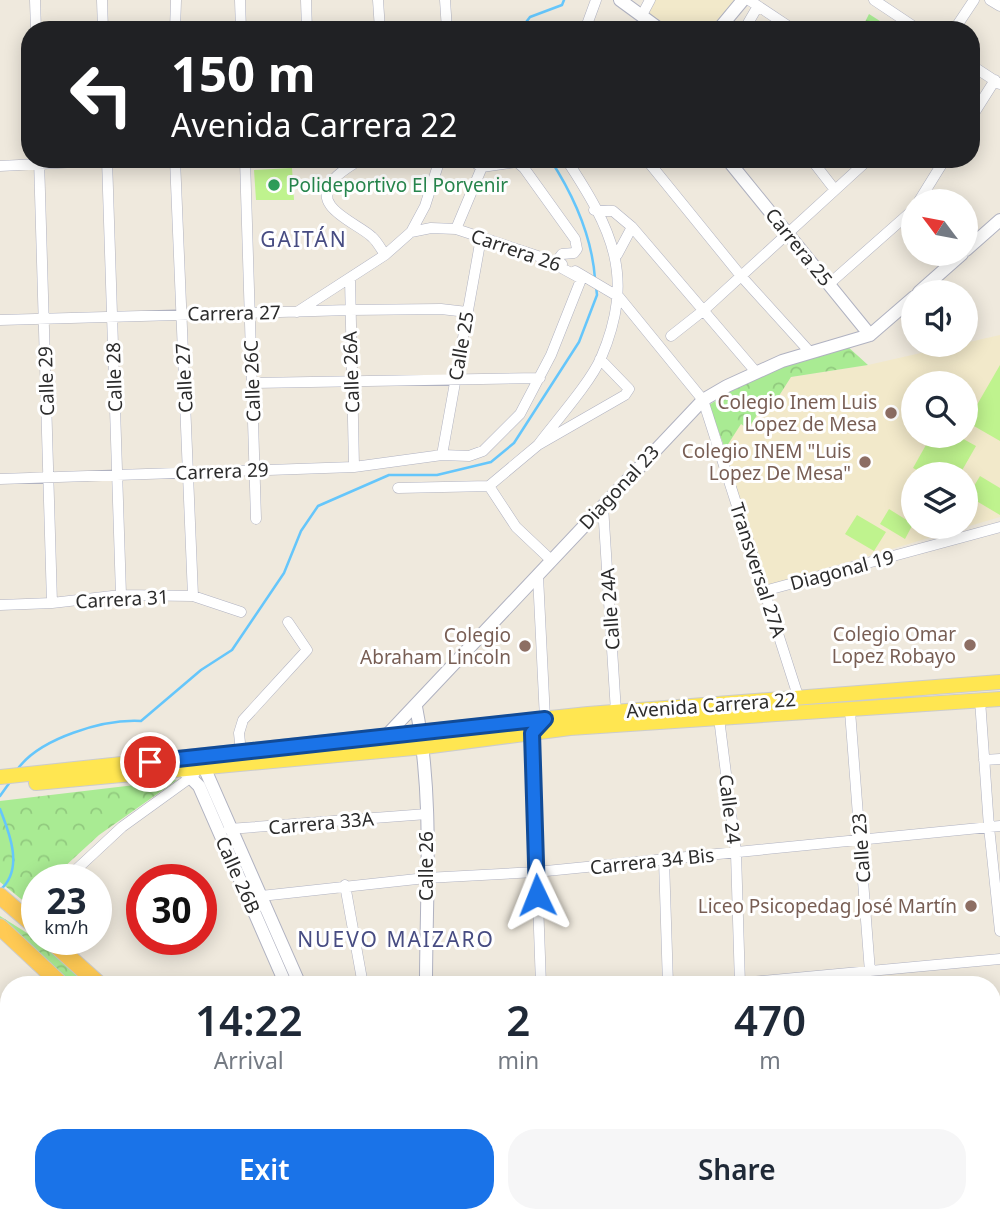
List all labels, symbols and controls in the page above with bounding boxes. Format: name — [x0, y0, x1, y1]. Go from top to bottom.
text: 150 m — [171, 40, 316, 106]
icon: left — [56, 49, 147, 140]
text: Avenida Carrera 22 — [171, 103, 457, 146]
place label: Polideportivo El Porvenir — [288, 172, 508, 198]
marker: Polideportivo El Porvenir — [266, 177, 282, 193]
north arrow — [901, 189, 978, 266]
map controls — [901, 189, 978, 539]
street label: Carrera 25 — [759, 202, 839, 292]
street label: Carrera 26 — [468, 222, 564, 278]
district label: GAITÁN — [260, 225, 348, 253]
button: sound — [901, 280, 978, 357]
street label: Carrera 27 — [187, 299, 281, 327]
street label: Calle 25 — [442, 309, 480, 383]
street label: Calle 26A — [337, 330, 365, 413]
street label: Calle 26C — [238, 340, 266, 422]
street label: Calle 28 — [100, 342, 128, 412]
street label: Calle 27 — [169, 342, 199, 414]
street label: Calle 29 — [32, 346, 60, 416]
button: search — [901, 371, 978, 448]
place label: Colegio Inem Luis Lopez de Mesa — [718, 389, 877, 437]
marker: Colegio Inem Luis Lopez de Mesa — [883, 405, 899, 421]
place label: Colegio INEM "Luis Lopez De Mesa" — [682, 438, 851, 486]
street label: Diagonal 23 — [573, 439, 665, 535]
marker: Colegio INEM "Luis Lopez De Mesa" — [857, 454, 873, 470]
street label: Carrera 29 — [175, 456, 269, 486]
button: layers — [901, 462, 978, 539]
street label: Transversal 27A — [724, 499, 792, 642]
street label: Diagonal 19 — [787, 544, 897, 596]
street label: Calle 24A — [594, 566, 626, 651]
street label: Carrera 31 — [75, 584, 169, 614]
place label: Colegio Omar Lopez Robayo — [832, 621, 956, 669]
place label: Colegio Abraham Lincoln — [360, 622, 511, 670]
marker: Colegio Omar Lopez Robayo — [962, 637, 978, 653]
marker: Colegio Abraham Lincoln — [517, 638, 533, 654]
street label: Avenida Carrera 22 — [625, 686, 797, 724]
pin — [120, 732, 180, 792]
icon: arrive — [131, 743, 169, 781]
street label: Calle 24 — [713, 773, 747, 845]
street label: Carrera 33A — [267, 805, 376, 841]
street label: Calle 23 — [846, 812, 876, 884]
street label: Calle 26 — [413, 831, 439, 901]
street label: Calle 26B — [209, 832, 267, 918]
street label: Carrera 34 Bis — [589, 842, 715, 880]
position arrow — [500, 858, 574, 932]
speed limit sign: 30 — [126, 864, 217, 955]
text: 23 — [46, 877, 87, 924]
place label: Liceo Psicopedag José Martín — [698, 893, 957, 919]
marker: Liceo Psicopedag José Martín — [963, 898, 979, 914]
text: km/h — [44, 915, 89, 939]
district label: NUEVO MAIZARO — [297, 925, 495, 953]
text: 14:22 — [195, 991, 303, 1048]
text: 2 — [506, 991, 530, 1048]
text: 470 — [734, 991, 806, 1048]
text: Arrival — [214, 1044, 284, 1076]
text: min — [497, 1044, 539, 1076]
text: m — [759, 1044, 781, 1076]
button: Exit — [35, 1129, 494, 1209]
button: Share — [508, 1129, 966, 1209]

